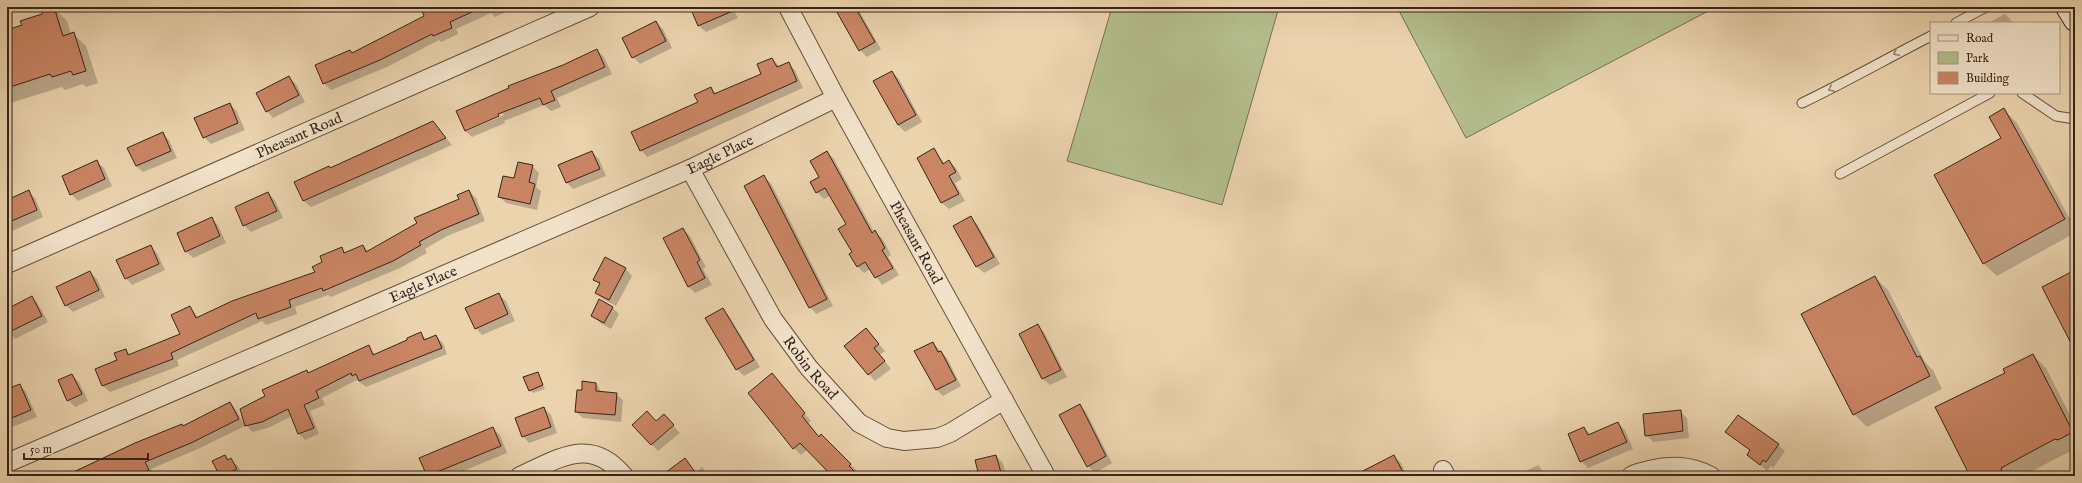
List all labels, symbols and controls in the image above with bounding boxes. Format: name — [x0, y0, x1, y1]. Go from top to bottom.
legend — [1930, 22, 2060, 94]
text: Road — [1966, 31, 1994, 46]
one-way arrow — [1893, 49, 1900, 56]
text: Park — [1966, 51, 1989, 66]
text: Building — [1966, 71, 2010, 86]
one-way arrow — [1827, 84, 1835, 92]
street label: Pheasant Road — [253, 108, 346, 163]
street label: Eagle Place — [684, 130, 757, 179]
street label: Pheasant Road — [886, 197, 947, 288]
street label: Eagle Place — [386, 261, 460, 307]
street label: Robin Road — [779, 332, 843, 404]
scale bar — [24, 435, 148, 461]
text: 50 m — [30, 442, 52, 457]

